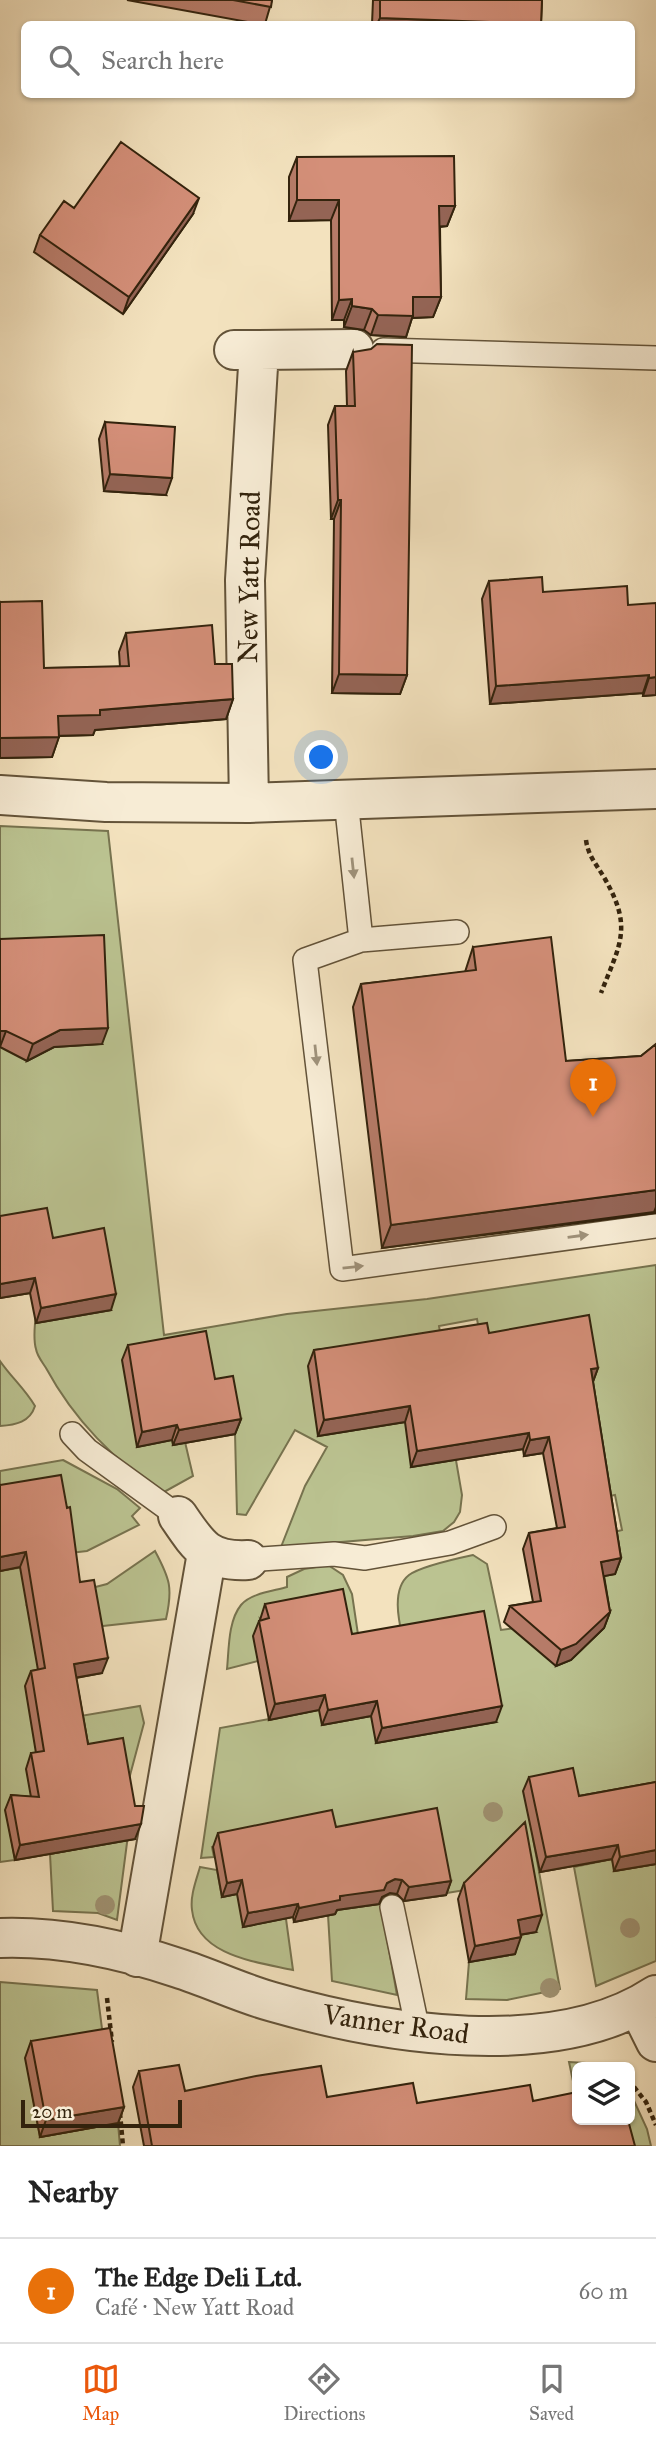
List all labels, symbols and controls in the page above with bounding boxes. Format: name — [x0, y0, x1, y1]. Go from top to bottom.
search box — [21, 21, 635, 98]
icon: search — [45, 41, 83, 79]
text: Search here — [101, 44, 224, 76]
street label: New Yatt Road — [230, 490, 268, 664]
your location — [304, 740, 338, 774]
one-way arrow — [348, 857, 359, 879]
one-way arrow — [311, 1044, 322, 1066]
pin: 1 — [570, 1059, 616, 1117]
one-way arrow — [568, 1231, 590, 1242]
one-way arrow — [343, 1262, 365, 1273]
street label: Vanner Road — [320, 1996, 471, 2052]
map controls — [572, 2062, 635, 2125]
button: layers — [572, 2062, 635, 2125]
scale bar — [21, 2097, 182, 2129]
text: 20 m — [32, 2100, 73, 2123]
text: Nearby — [28, 2174, 118, 2210]
text: The Edge Deli Ltd. — [95, 2261, 302, 2293]
text: 1 — [46, 2277, 56, 2305]
text: 60 m — [579, 2277, 628, 2305]
text: Café · New Yatt Road — [95, 2293, 294, 2321]
tab: Map — [82, 2360, 120, 2425]
tab: Directions — [283, 2360, 365, 2425]
tab: Saved — [529, 2360, 574, 2425]

